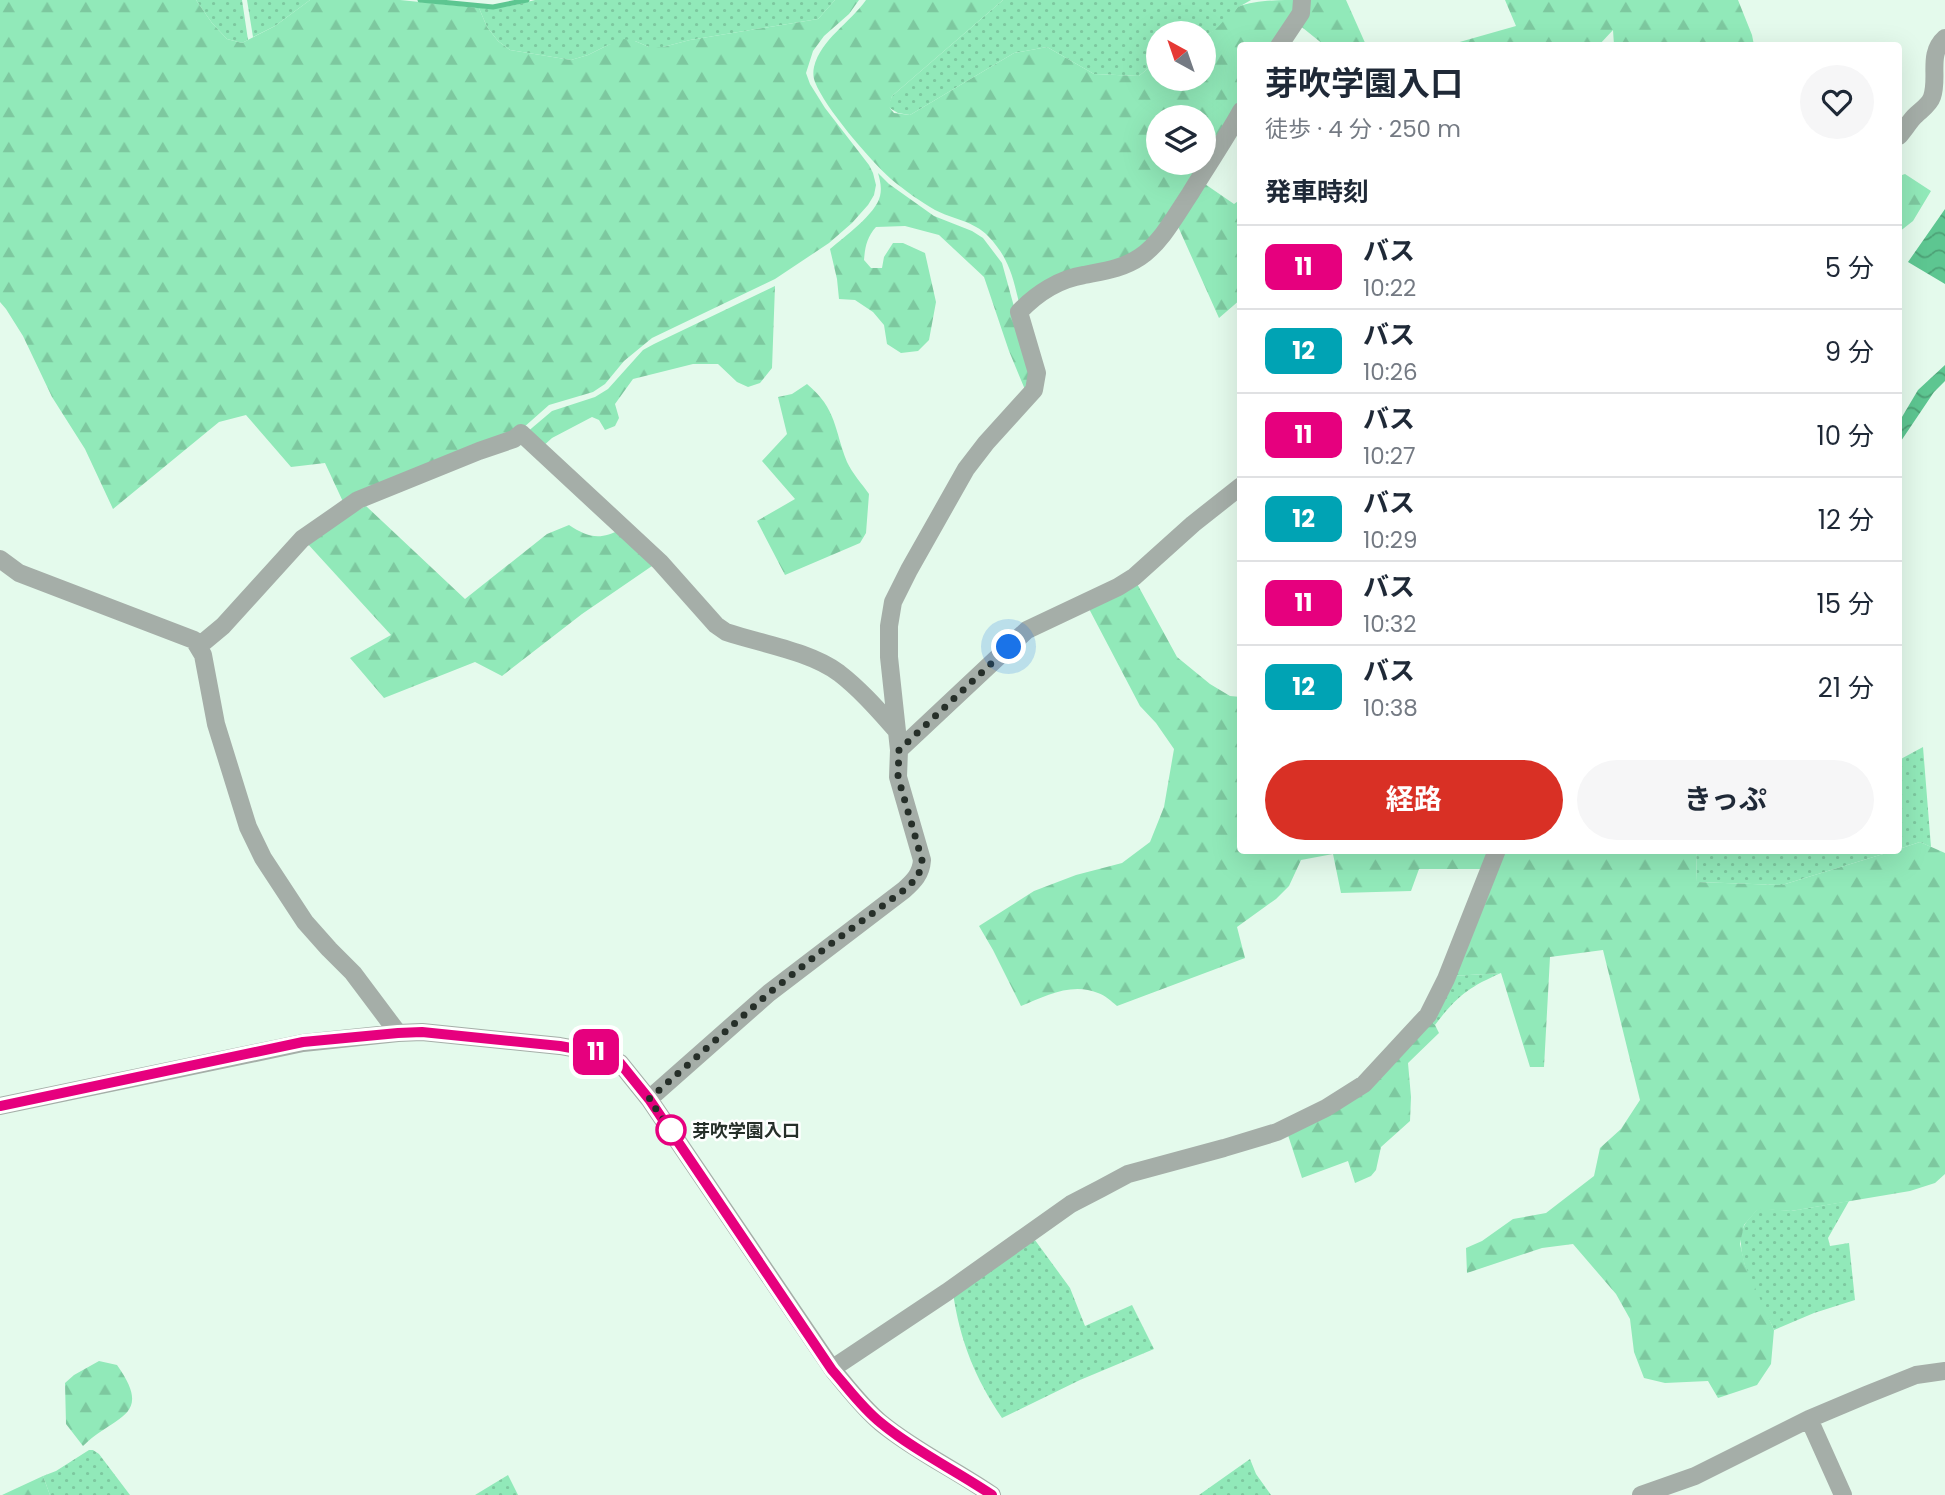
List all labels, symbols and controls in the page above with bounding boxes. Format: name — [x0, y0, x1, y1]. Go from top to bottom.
north arrow — [1146, 21, 1216, 91]
map controls — [1146, 21, 1216, 175]
text: 芽吹学園入口 — [1265, 60, 1463, 107]
button: heart — [1800, 65, 1874, 139]
button: layers — [1146, 105, 1216, 175]
text: 徒歩 · 4 分 · 250 m — [1265, 113, 1461, 145]
text: 発車時刻 — [1265, 174, 1369, 210]
text: バス — [1363, 233, 1415, 269]
text: 11 — [1294, 250, 1313, 283]
text: 5 分 — [1825, 250, 1874, 286]
text: 10:22 — [1363, 272, 1416, 304]
text: バス — [1363, 317, 1415, 353]
text: 12 — [1292, 334, 1315, 367]
text: 9 分 — [1825, 334, 1874, 370]
text: 10:26 — [1363, 356, 1418, 388]
text: バス — [1363, 401, 1415, 437]
text: 11 — [1294, 418, 1313, 451]
text: 10 分 — [1816, 418, 1874, 454]
text: 10:27 — [1363, 440, 1416, 472]
text: バス — [1363, 485, 1415, 521]
text: 12 — [1292, 502, 1315, 535]
text: 12 分 — [1818, 502, 1874, 538]
text: 10:29 — [1363, 524, 1417, 556]
text: バス — [1363, 569, 1415, 605]
text: 11 — [1294, 586, 1313, 619]
text: 15 分 — [1816, 586, 1874, 622]
text: 10:32 — [1363, 608, 1416, 640]
your location — [991, 629, 1026, 664]
text: バス — [1363, 653, 1415, 689]
text: 12 — [1292, 670, 1315, 703]
text: 21 分 — [1818, 670, 1874, 706]
text: 10:38 — [1363, 692, 1418, 724]
button: 経路 — [1265, 760, 1563, 840]
button: きっぷ — [1577, 760, 1874, 840]
line badge: 11 — [564, 1029, 628, 1075]
text: 11 — [587, 1035, 605, 1068]
marker: 芽吹学園入口 — [656, 1115, 686, 1145]
place label: 芽吹学園入口 — [692, 1118, 800, 1143]

